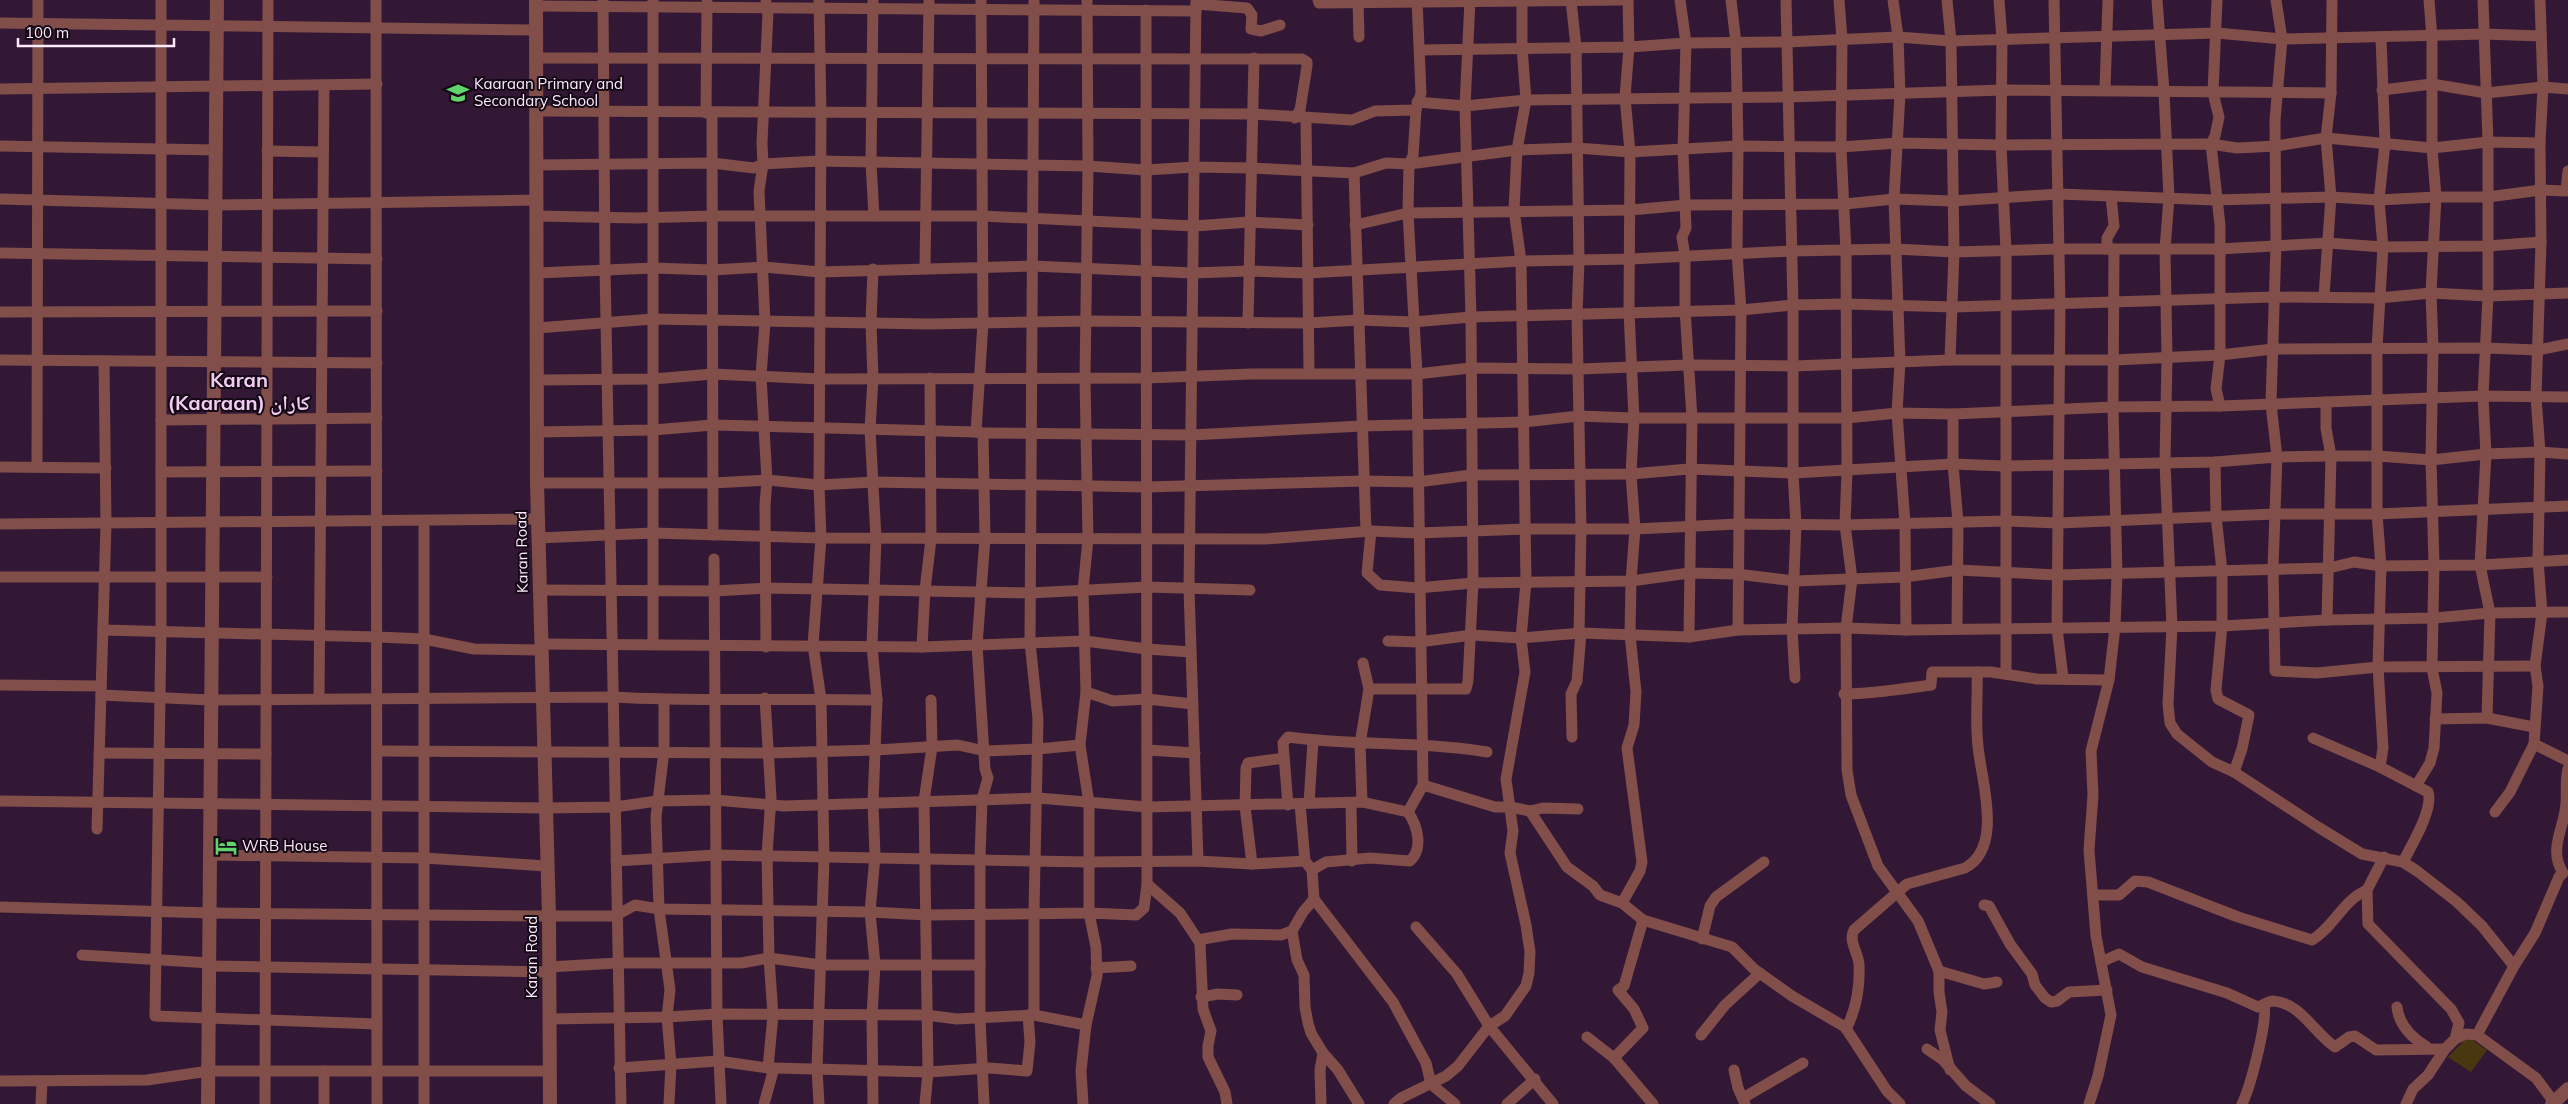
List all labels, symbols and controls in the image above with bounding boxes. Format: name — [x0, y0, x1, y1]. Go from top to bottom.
scale bar — [18, 15, 174, 47]
text: 100 m — [25, 23, 69, 42]
place label: Kaaraan Primary and Secondary School — [474, 74, 623, 110]
school or university icon: Kaaraan Primary and Secondary School — [445, 80, 471, 106]
district label: Karan (Kaaraan) كاران — [168, 367, 310, 415]
street label: Karan Road — [511, 511, 532, 593]
hotel icon: WRB House — [213, 833, 239, 859]
place label: WRB House — [242, 836, 328, 855]
street label: Karan Road — [522, 916, 541, 998]

